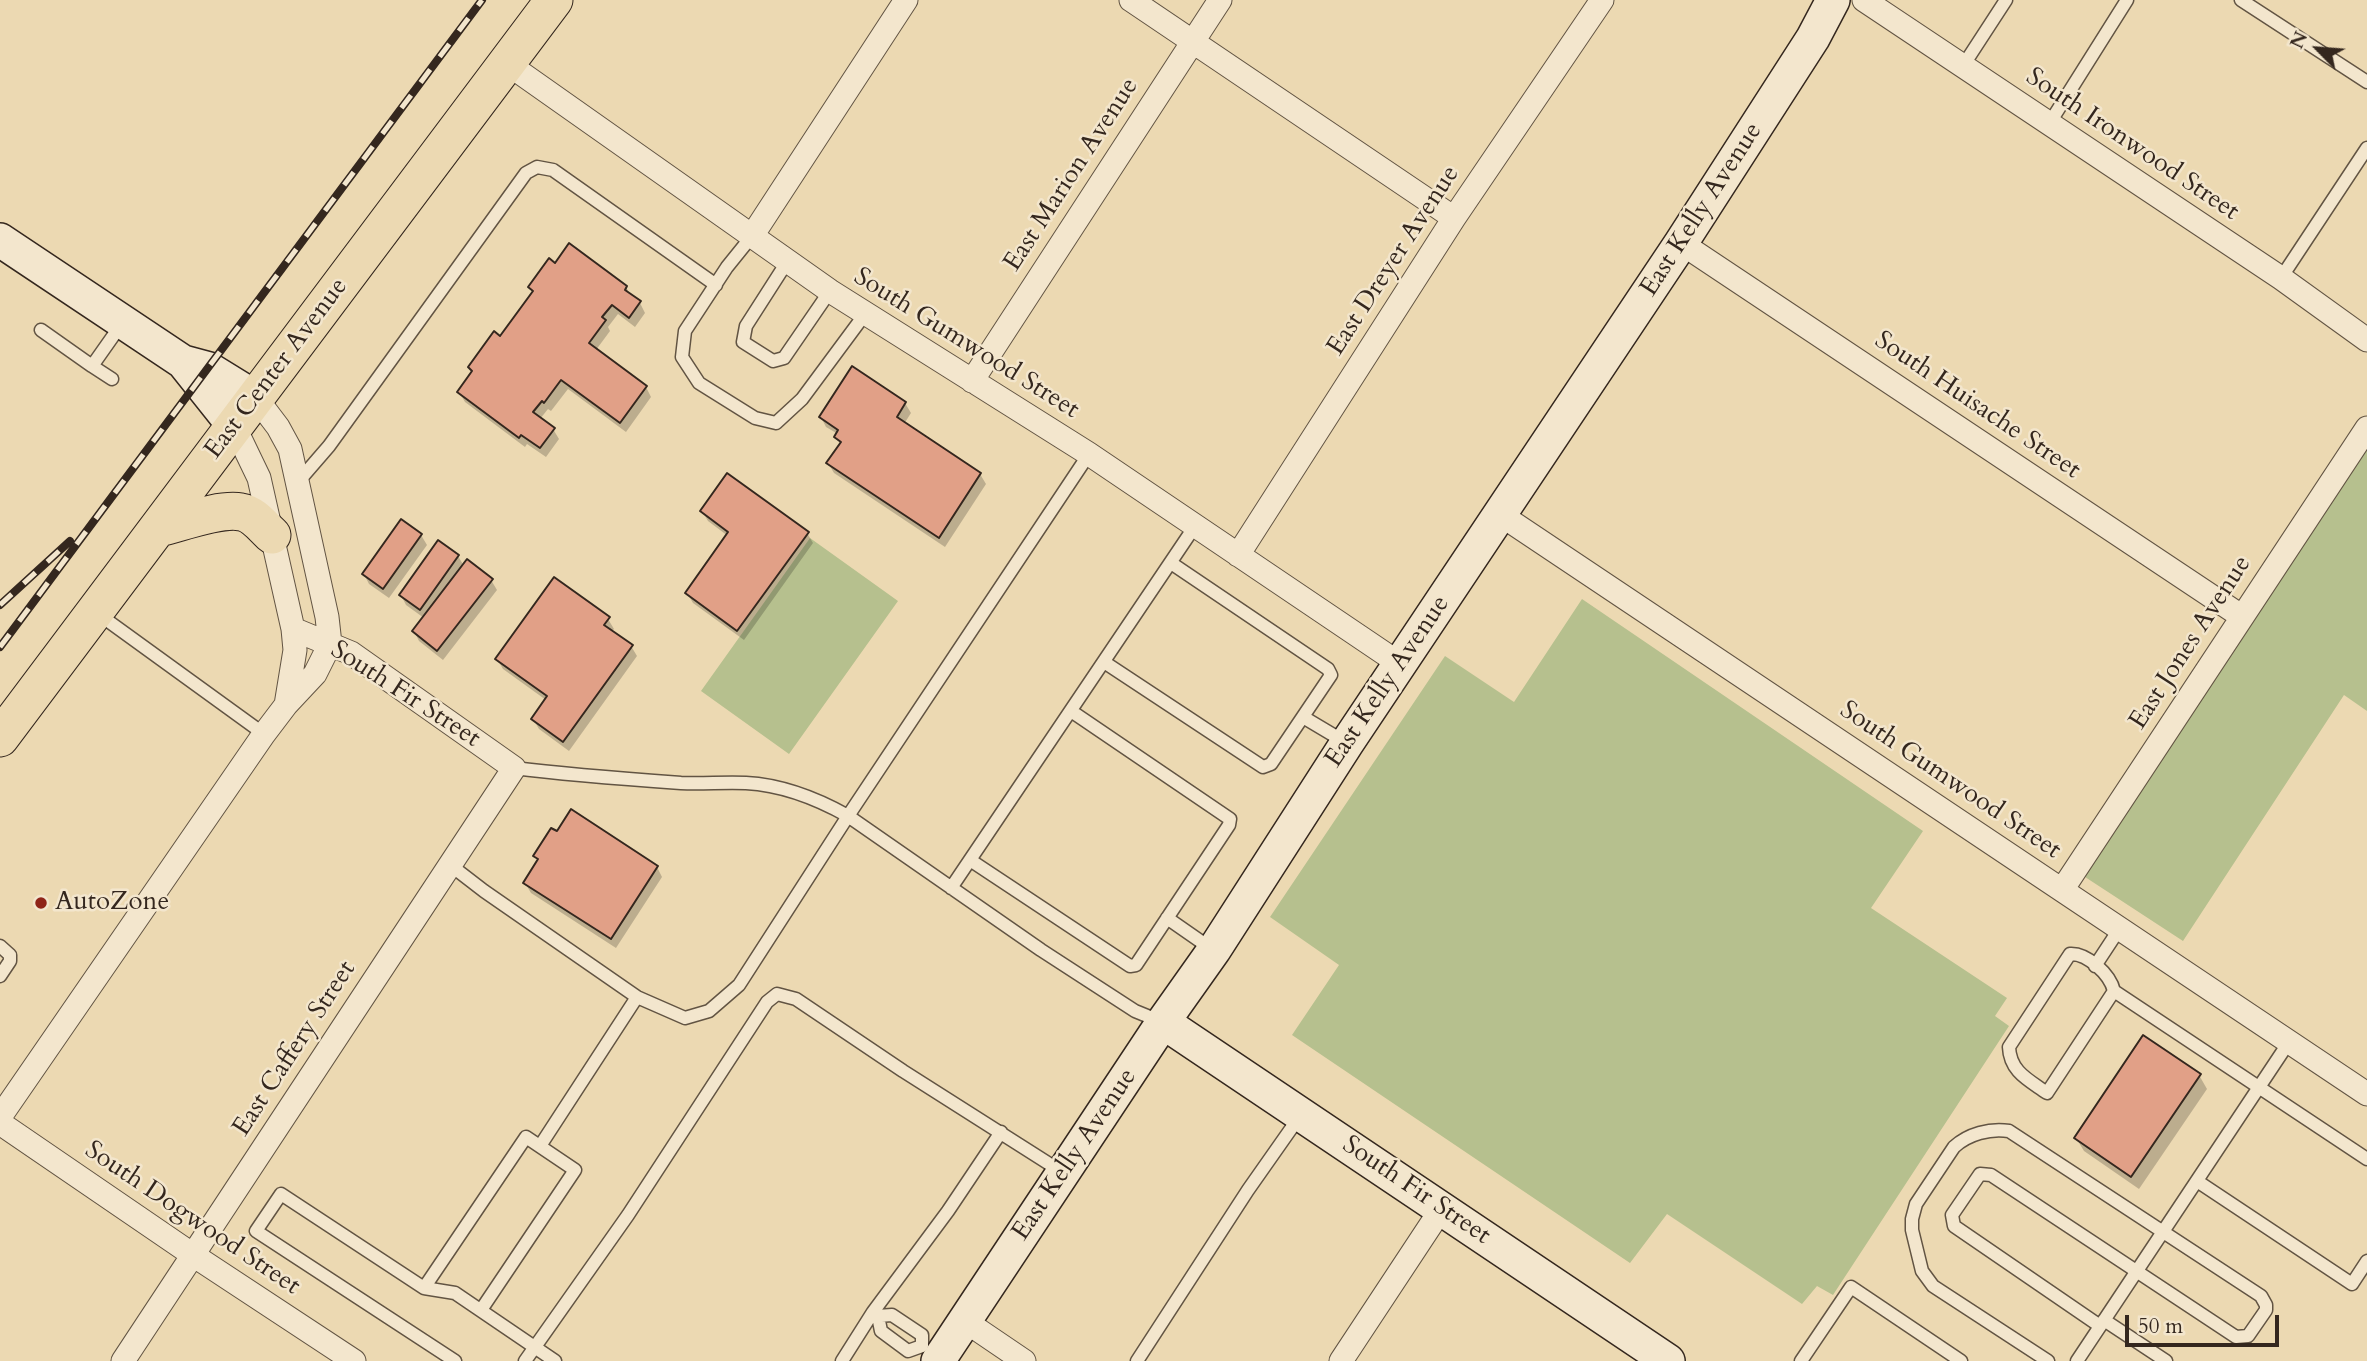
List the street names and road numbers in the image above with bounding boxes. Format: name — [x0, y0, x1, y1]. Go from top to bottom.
street label: South Ironwood Street — [2020, 62, 2244, 228]
street label: East Marion Avenue — [998, 73, 1146, 277]
street label: East Kelly Avenue — [1634, 117, 1770, 303]
street label: East Dreyer Avenue — [1321, 160, 1467, 362]
street label: South Gumwood Street — [847, 262, 1085, 426]
street label: East Center Avenue — [199, 272, 355, 466]
street label: South Huisache Street — [1868, 326, 2086, 486]
street label: East Jones Avenue — [2123, 550, 2259, 736]
street label: East Kelly Avenue — [1319, 590, 1457, 774]
street label: South Fir Street — [324, 635, 486, 755]
street label: South Gumwood Street — [1834, 695, 2066, 867]
street label: East Caffery Street — [227, 956, 363, 1142]
street label: East Kelly Avenue — [1006, 1063, 1144, 1247]
street label: South Fir Street — [1336, 1130, 1496, 1252]
street label: South Dogwood Street — [78, 1135, 306, 1303]

